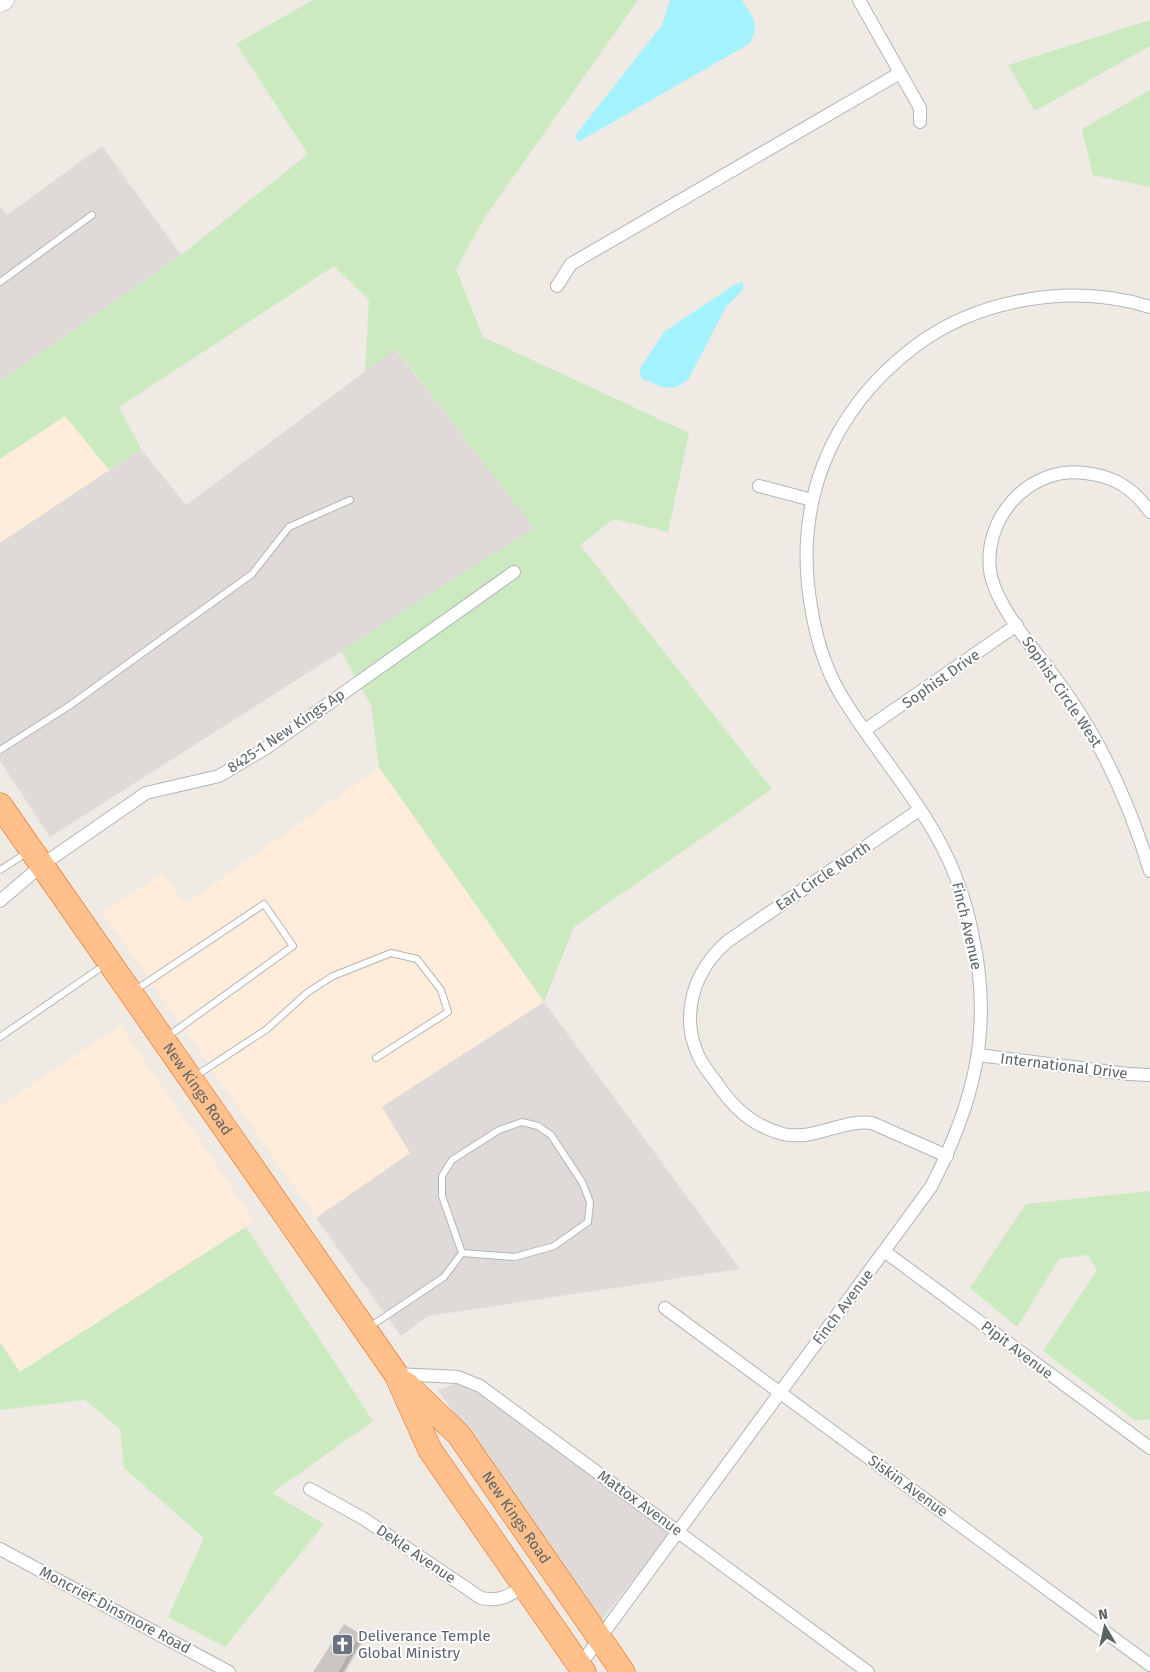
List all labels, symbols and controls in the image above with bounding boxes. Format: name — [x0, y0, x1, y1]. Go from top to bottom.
street label: Sophist Circle West — [1018, 633, 1106, 751]
street label: Sophist Drive — [899, 646, 983, 712]
street label: 8425-1 New Kings Ap — [224, 685, 348, 777]
street label: Earl Circle North — [772, 838, 874, 914]
street label: Finch Avenue — [948, 880, 986, 972]
street label: New Kings Road — [159, 1039, 236, 1139]
street label: International Drive — [999, 1049, 1129, 1083]
street label: Finch Avenue — [809, 1266, 877, 1348]
street label: Pipit Avenue — [978, 1317, 1056, 1383]
street label: Siskin Avenue — [865, 1451, 951, 1521]
street label: Mattox Avenue — [594, 1466, 686, 1540]
street label: New Kings Road — [478, 1468, 554, 1567]
street label: Dekle Avenue — [373, 1521, 459, 1587]
street label: Moncrief-Dinsmore Road — [36, 1562, 194, 1658]
north arrow — [1080, 1602, 1130, 1652]
text: N — [1097, 1606, 1109, 1624]
place label: Deliverance Temple Global Ministry — [358, 1627, 491, 1662]
church icon: Deliverance Temple Global Ministry — [330, 1633, 354, 1657]

